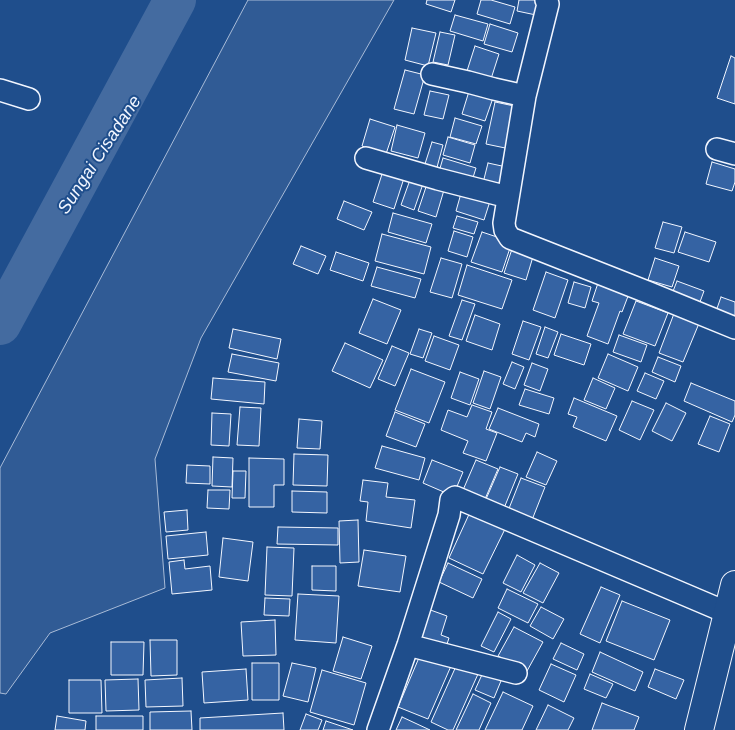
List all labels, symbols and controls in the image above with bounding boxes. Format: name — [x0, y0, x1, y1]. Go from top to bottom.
water label: Sungai Cisadane — [54, 92, 146, 218]

